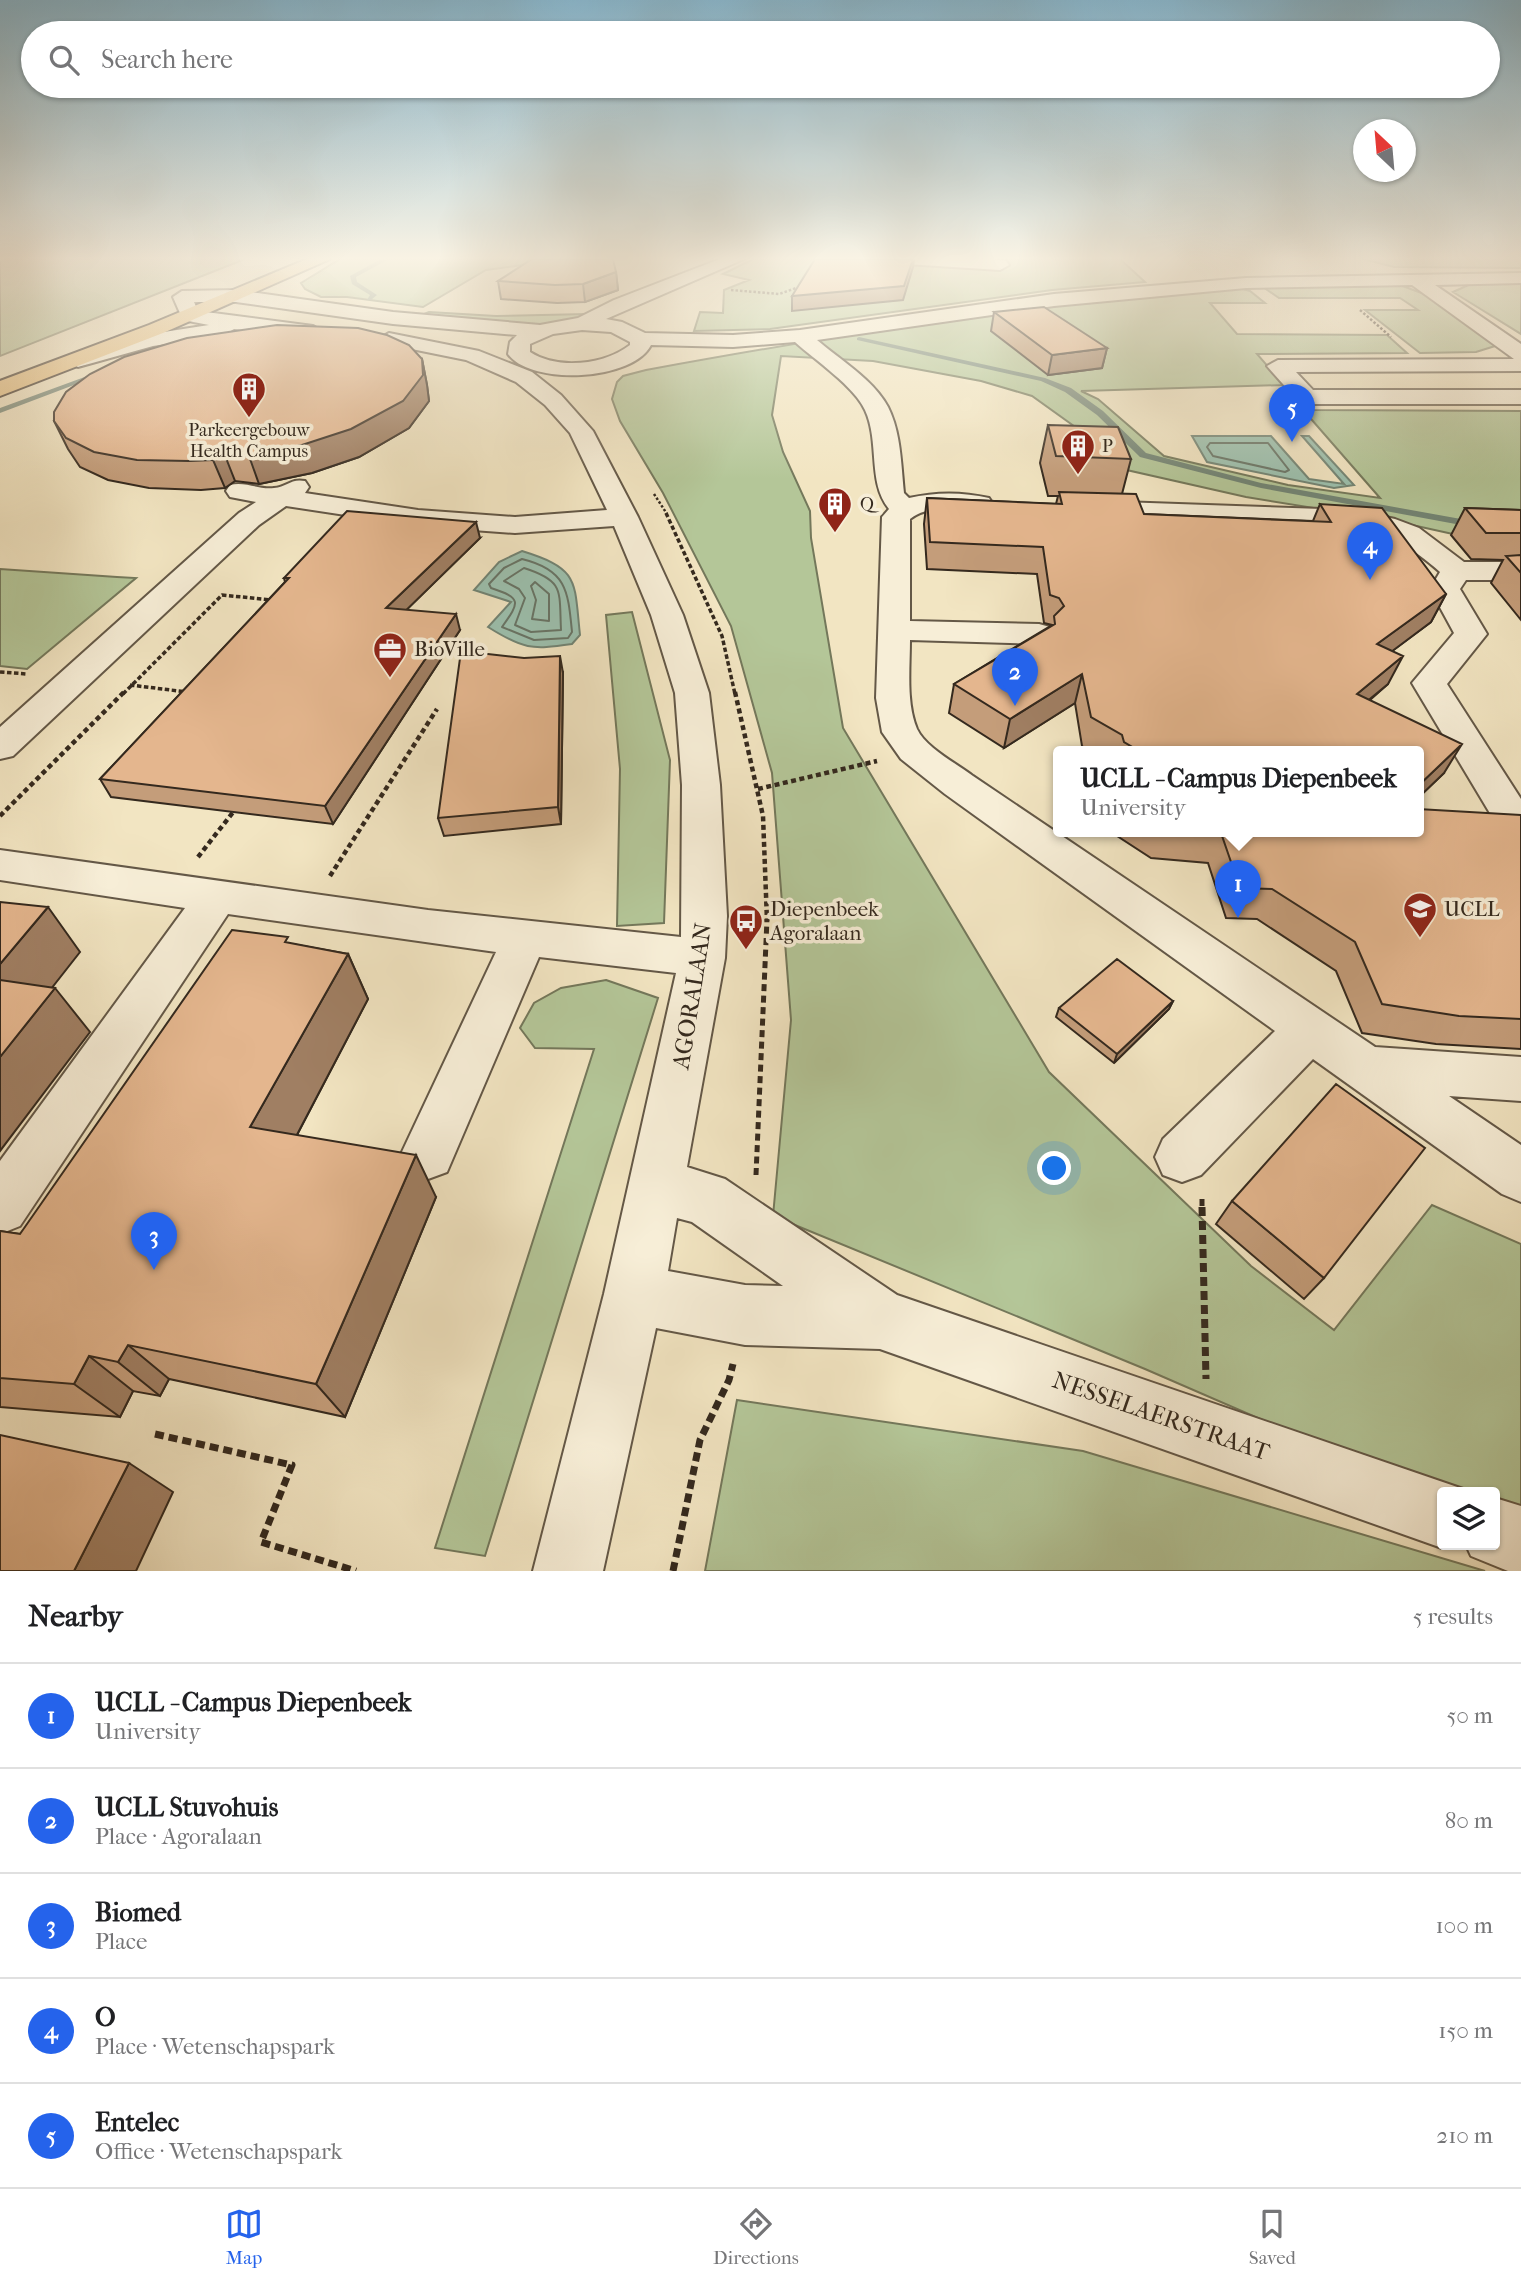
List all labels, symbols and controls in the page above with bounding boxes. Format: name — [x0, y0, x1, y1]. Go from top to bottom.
search box — [21, 21, 1500, 98]
icon: search — [45, 41, 83, 79]
text: Search here — [101, 44, 233, 75]
north arrow — [1353, 119, 1416, 182]
building icon: Parkeergebouw Health Campus — [230, 370, 268, 419]
pin: 5 — [1269, 384, 1315, 442]
place label: Parkeergebouw Health Campus — [188, 420, 310, 462]
building icon: P — [1059, 427, 1097, 476]
place label: P — [1102, 436, 1113, 457]
building icon: Q — [816, 485, 854, 534]
place label: Q — [860, 494, 880, 515]
pin: 4 — [1347, 522, 1393, 580]
office icon: BioVille — [371, 630, 409, 679]
place label: BioVille — [414, 637, 485, 661]
pin: 2 — [992, 648, 1038, 706]
popup — [1053, 746, 1424, 837]
text: UCLL - Campus Diepenbeek — [1080, 763, 1397, 794]
text: University — [1080, 794, 1186, 821]
pin: 1 — [1215, 860, 1261, 918]
school or university icon: UCLL — [1401, 890, 1439, 939]
place label: Diepenbeek Agoralaan — [769, 897, 879, 945]
place label: UCLL — [1444, 897, 1500, 921]
bus stop icon: Diepenbeek Agoralaan — [727, 902, 765, 951]
street label: AGORALAAN — [666, 921, 717, 1072]
your location — [1037, 1151, 1071, 1185]
pin: 3 — [131, 1212, 177, 1270]
street label: NESSELAERSTRAAT — [1049, 1366, 1274, 1467]
map controls — [1437, 1487, 1500, 1550]
button: layers — [1437, 1487, 1500, 1550]
text: Nearby — [28, 1599, 123, 1634]
text: 5 results — [1413, 1603, 1493, 1630]
text: UCLL - Campus Diepenbeek — [95, 1687, 411, 1718]
text: 1 — [47, 1702, 55, 1729]
text: 50 m — [1446, 1702, 1493, 1729]
text: University — [95, 1718, 200, 1745]
text: UCLL Stuvohuis — [95, 1792, 278, 1823]
text: 2 — [45, 1807, 57, 1834]
text: 80 m — [1445, 1807, 1493, 1834]
text: Place · Agoralaan — [95, 1823, 262, 1850]
text: Biomed — [95, 1897, 181, 1928]
text: 3 — [46, 1912, 56, 1939]
text: 100 m — [1435, 1912, 1493, 1939]
text: Place — [95, 1928, 147, 1955]
text: O — [95, 2002, 116, 2033]
text: 4 — [44, 2017, 58, 2044]
text: 150 m — [1438, 2017, 1493, 2044]
text: Place · Wetenschapspark — [95, 2033, 335, 2060]
text: Entelec — [95, 2107, 179, 2138]
text: 5 — [46, 2122, 56, 2149]
text: 210 m — [1436, 2122, 1493, 2149]
text: Office · Wetenschapspark — [95, 2138, 342, 2165]
tab: Map — [225, 2205, 263, 2269]
tab: Directions — [713, 2205, 799, 2269]
tab: Saved — [1249, 2205, 1296, 2269]

